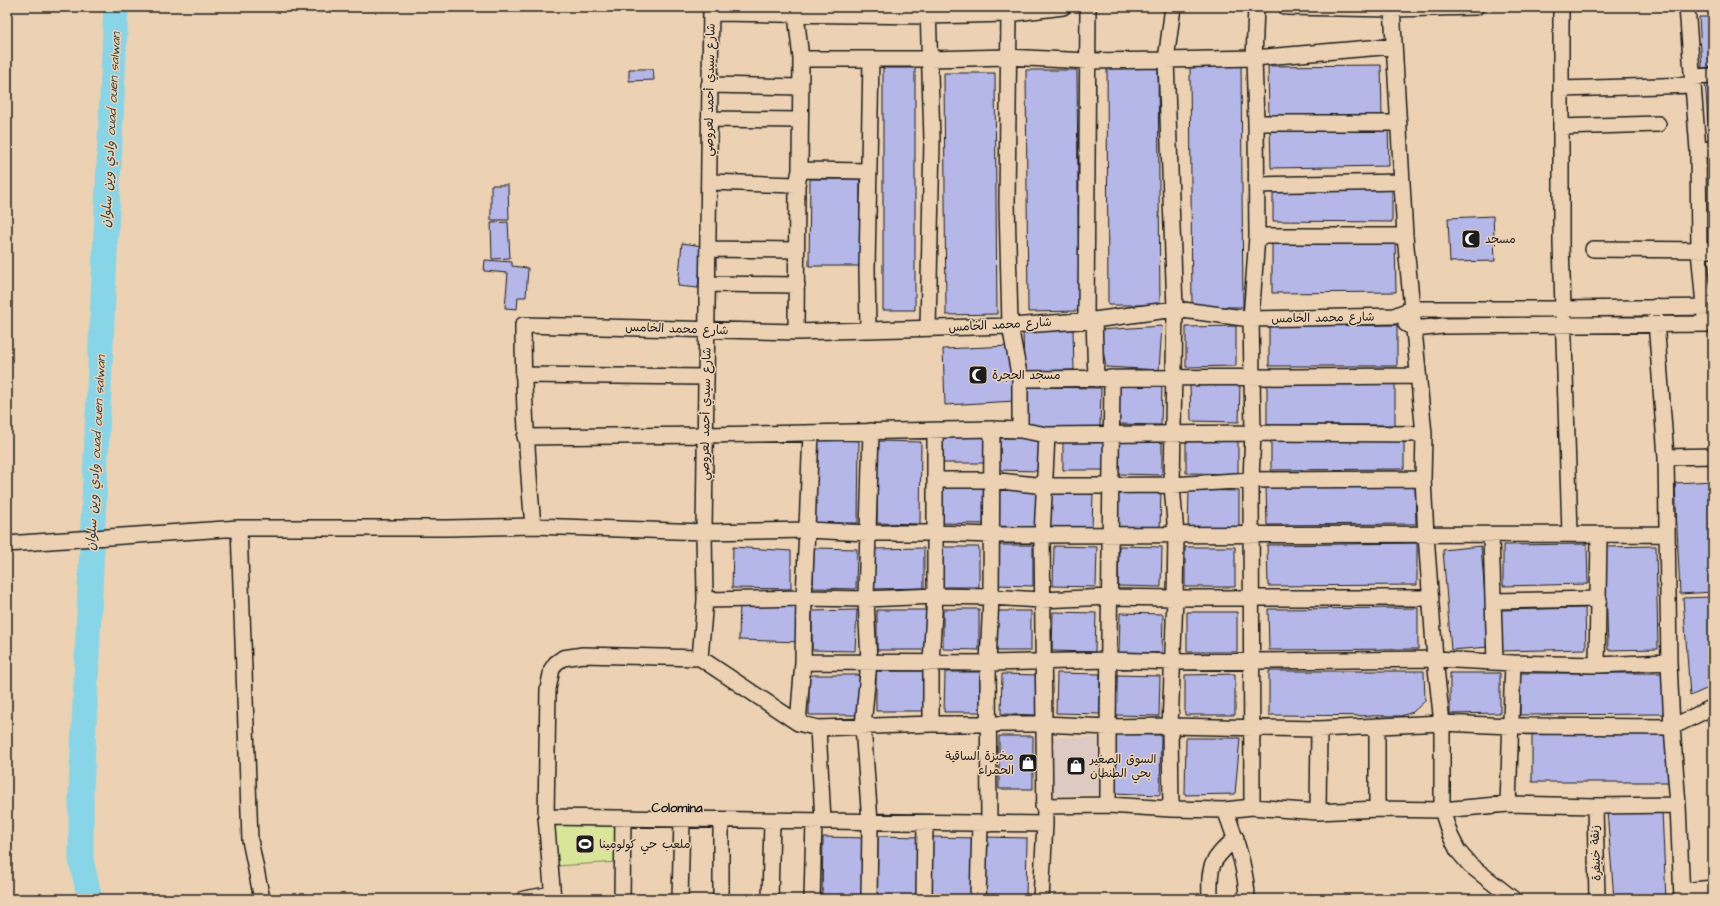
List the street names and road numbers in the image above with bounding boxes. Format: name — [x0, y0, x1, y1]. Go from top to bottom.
street label: شارع سيدي أحمد لعروصي — [700, 23, 722, 157]
street label: شارع محمد الخامس — [1271, 309, 1375, 327]
street label: شارع محمد الخامس — [948, 314, 1052, 336]
street label: شارع محمد الخامس — [625, 319, 729, 339]
street label: شارع سيدي أحمد لعروصي — [696, 347, 718, 481]
street label: زنقة خنيفرة — [1587, 825, 1605, 881]

